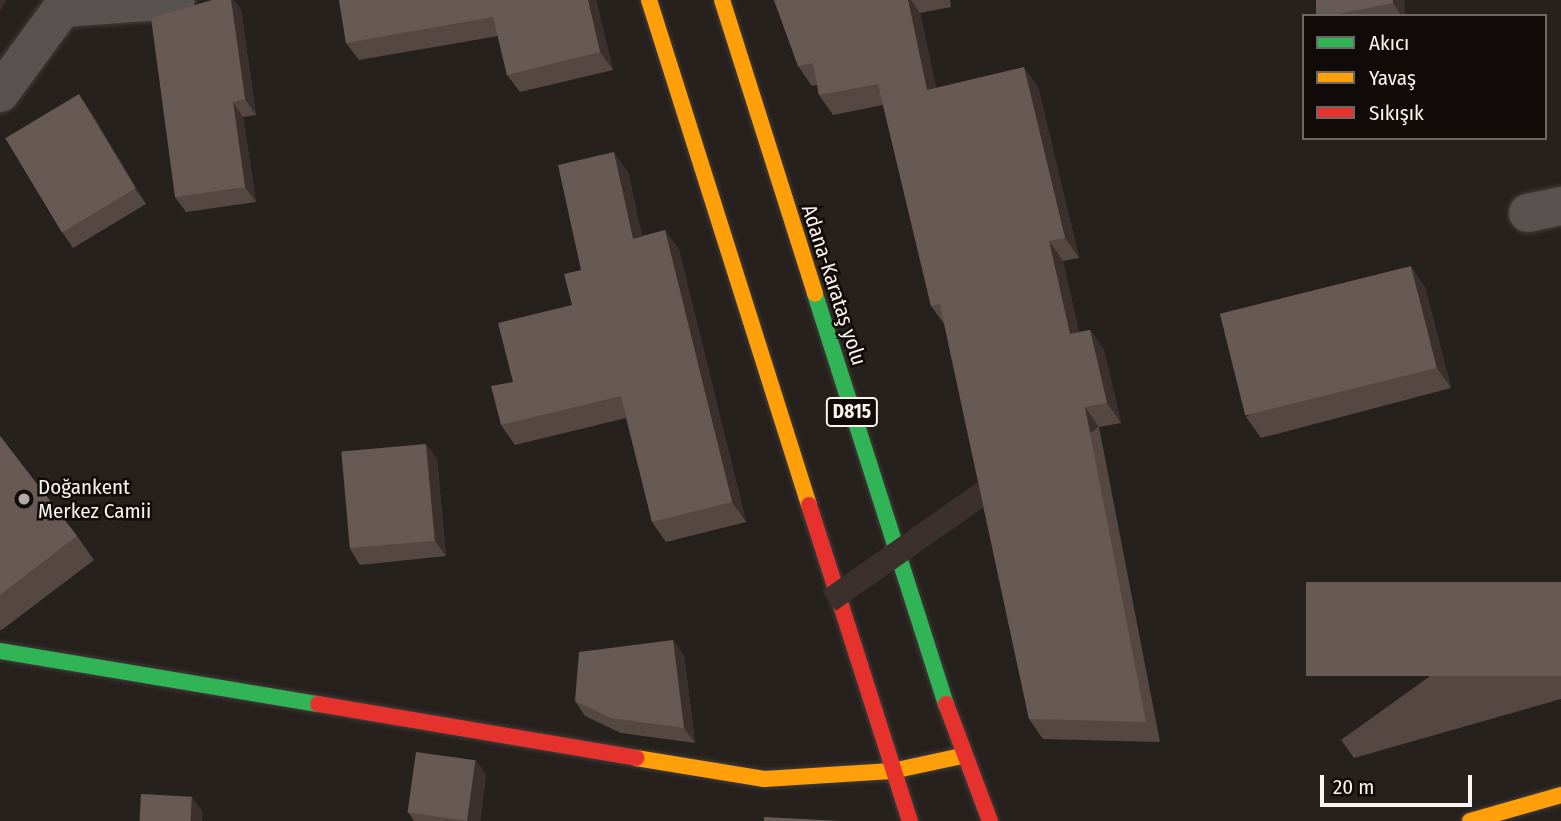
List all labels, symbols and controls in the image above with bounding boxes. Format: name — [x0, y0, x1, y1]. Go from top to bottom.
legend — [1302, 14, 1547, 140]
text: Akıcı — [1369, 30, 1409, 56]
text: Yavaş — [1369, 65, 1416, 91]
text: Sıkışık — [1369, 100, 1424, 126]
street label: Adana-Karataş yolu — [796, 202, 872, 368]
road number: D815 — [826, 396, 878, 428]
place label: Doğankent Merkez Camii — [38, 474, 151, 524]
marker: Doğankent Merkez Camii — [16, 491, 32, 507]
scale bar — [1323, 762, 1475, 806]
text: 20 m — [1333, 774, 1374, 800]

